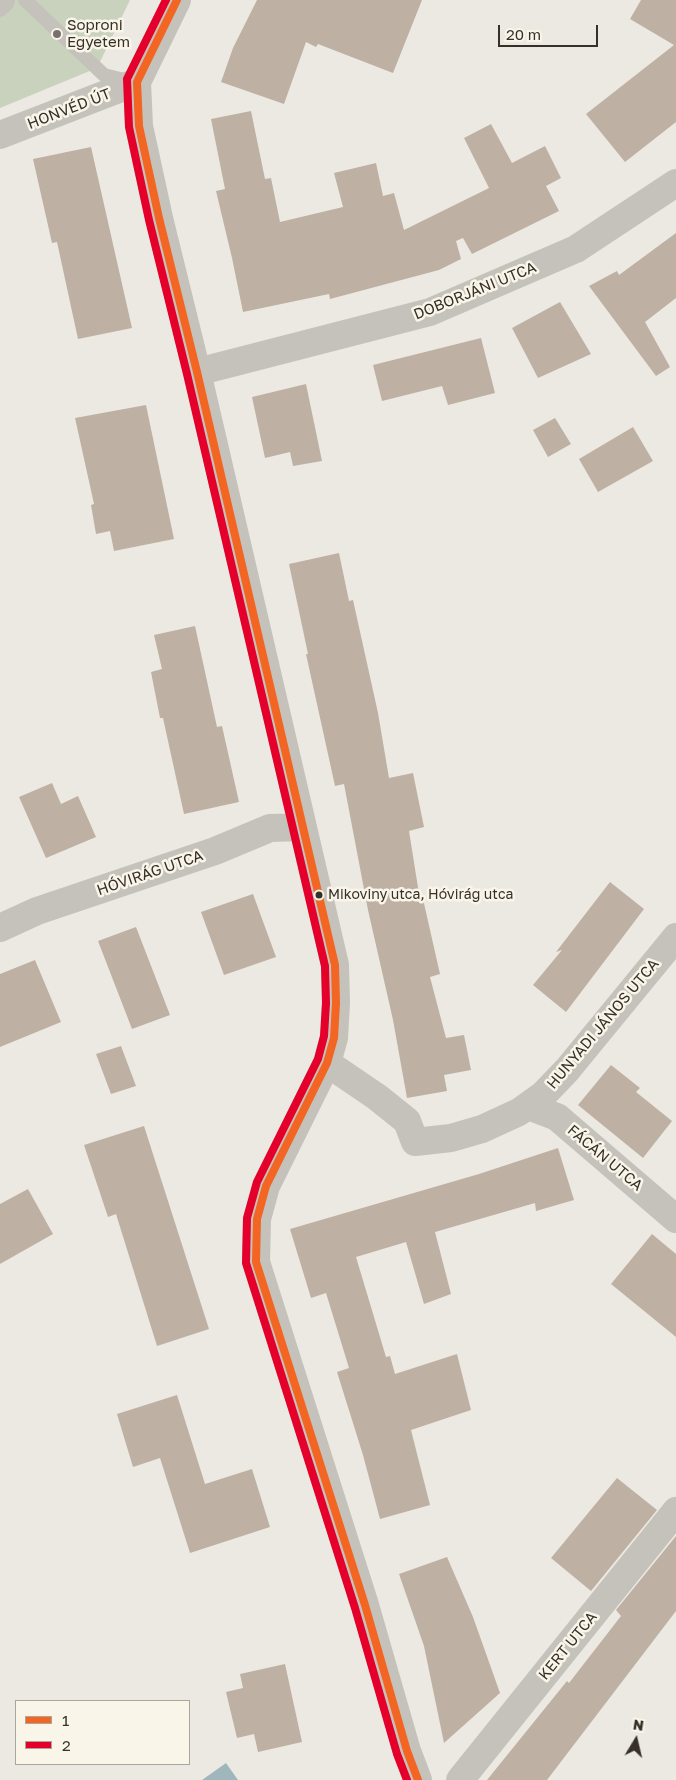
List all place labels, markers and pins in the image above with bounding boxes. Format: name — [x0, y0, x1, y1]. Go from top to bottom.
place label: Soproni Egyetem — [67, 16, 130, 51]
marker: Soproni Egyetem — [51, 28, 63, 40]
place label: Mikoviny utca, Hóvirág utca — [328, 887, 513, 903]
marker: Mikoviny utca, Hóvirág utca — [314, 890, 324, 900]

